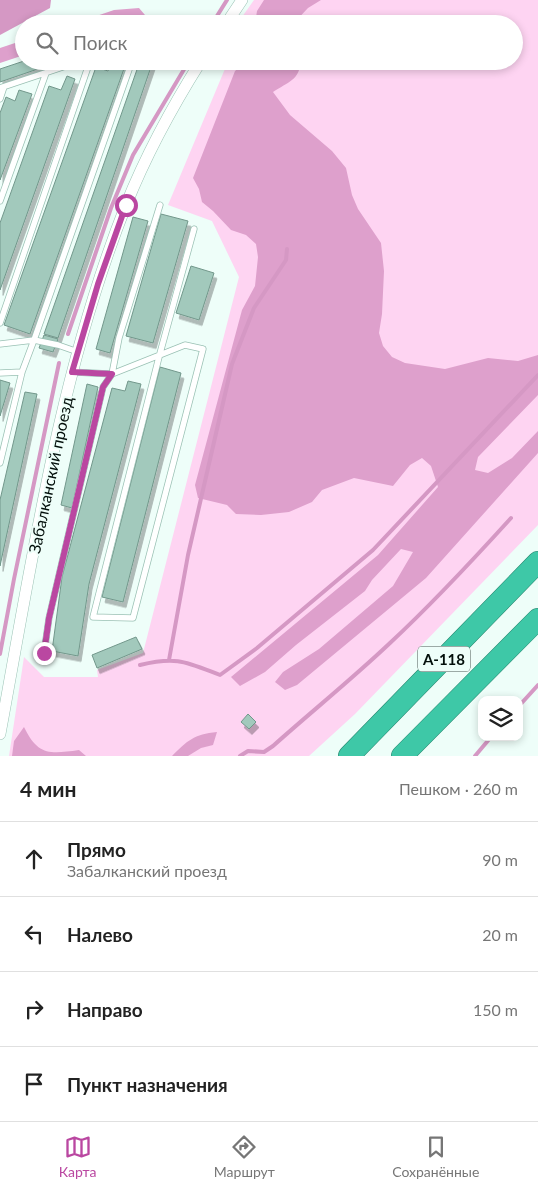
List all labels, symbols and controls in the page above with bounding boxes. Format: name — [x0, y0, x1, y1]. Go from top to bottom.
search box — [15, 15, 523, 70]
icon: search — [33, 29, 61, 57]
text: Поиск — [73, 31, 127, 54]
route start — [115, 194, 138, 217]
street label: Забалканский проезд — [24, 395, 76, 555]
route end — [33, 642, 56, 665]
road number: А-118 — [418, 646, 470, 672]
map controls — [478, 696, 523, 741]
button: layers — [478, 696, 523, 741]
text: 4 мин — [20, 776, 77, 801]
text: Пешком · 260 m — [399, 779, 518, 798]
text: Прямо — [67, 838, 126, 861]
icon: ahead — [20, 845, 48, 873]
text: 90 m — [482, 850, 518, 869]
text: Забалканский проезд — [67, 861, 227, 880]
icon: left — [20, 920, 48, 948]
text: Налево — [67, 923, 133, 946]
text: 20 m — [482, 925, 518, 944]
icon: right — [20, 995, 48, 1023]
text: Направо — [67, 998, 143, 1021]
text: 150 m — [473, 1000, 518, 1019]
icon: arrive — [20, 1070, 48, 1098]
text: Пункт назначения — [67, 1073, 228, 1096]
tab: Карта — [59, 1133, 97, 1180]
tab: Маршрут — [214, 1133, 275, 1180]
tab: Сохранённые — [392, 1133, 479, 1180]

